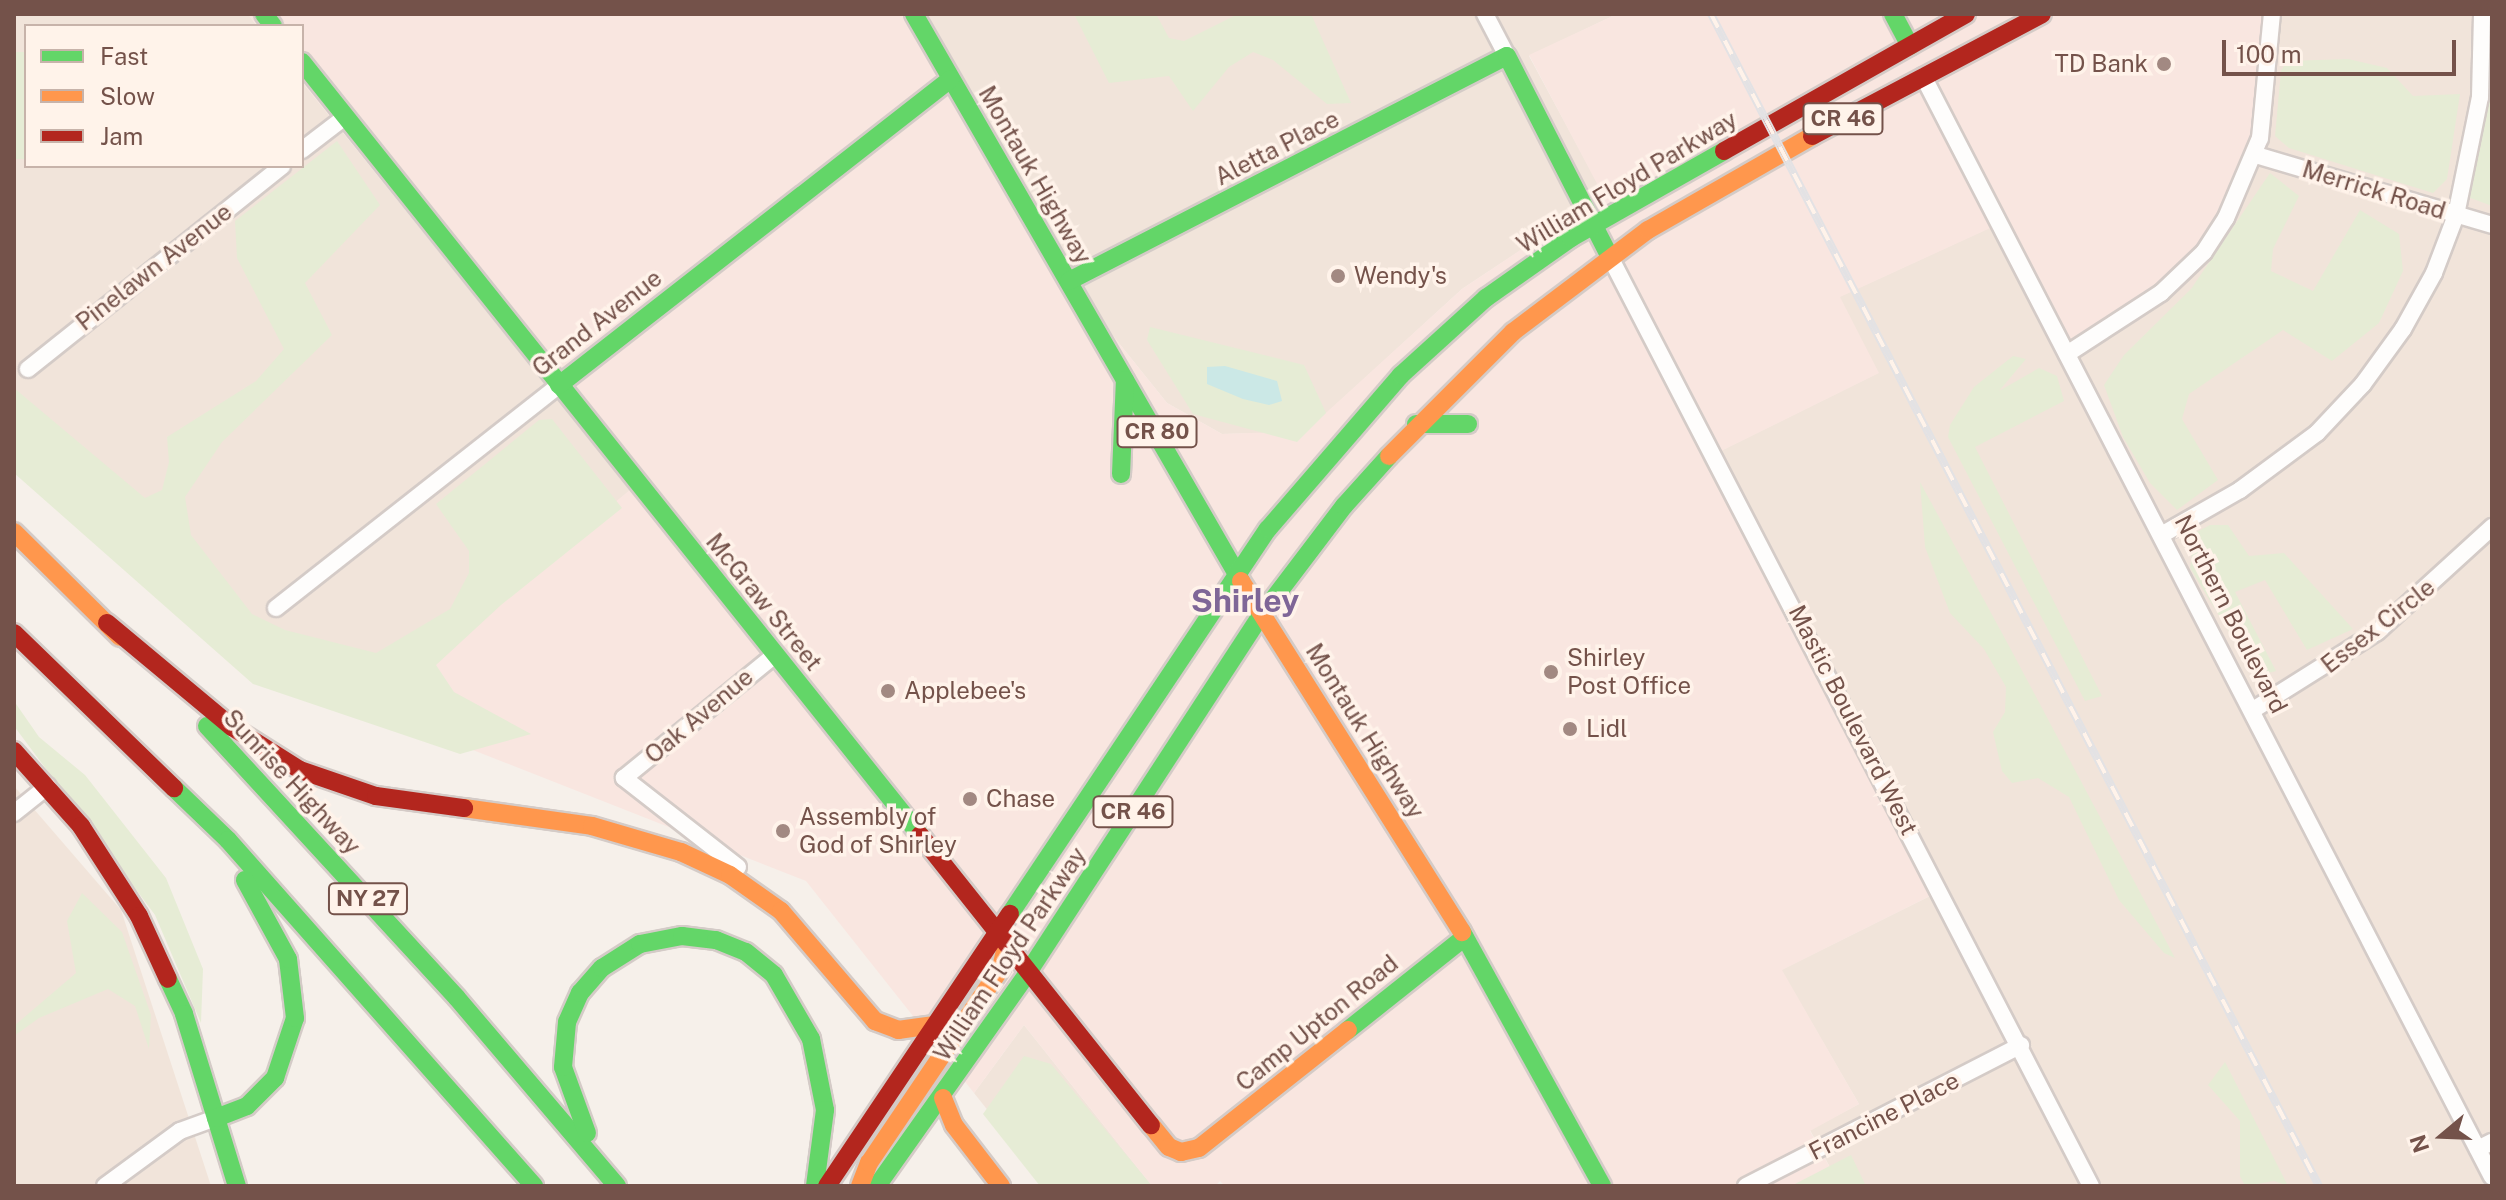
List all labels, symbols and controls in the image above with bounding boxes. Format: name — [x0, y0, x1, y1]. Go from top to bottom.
legend — [24, 24, 304, 168]
scale bar — [2226, 24, 2460, 74]
text: 100 m — [2236, 40, 2302, 68]
text: Fast — [100, 42, 148, 70]
place label: TD Bank — [2055, 50, 2148, 78]
marker: TD Bank — [2155, 55, 2173, 73]
street label: Montauk Highway — [972, 81, 1098, 269]
text: Slow — [100, 82, 155, 110]
road number: CR 46 — [1801, 101, 1885, 137]
street label: Aletta Place — [1210, 104, 1344, 192]
street label: William Floyd Parkway — [1512, 105, 1742, 259]
text: Jam — [100, 122, 143, 150]
street label: Merrick Road — [2299, 155, 2449, 225]
street label: Pinelawn Avenue — [70, 197, 238, 337]
place label: Wendy's — [1354, 262, 1447, 290]
street label: Grand Avenue — [527, 264, 667, 382]
marker: Wendy's — [1329, 267, 1347, 285]
road number: CR 80 — [1115, 414, 1199, 450]
street label: Northern Boulevard — [2169, 510, 2293, 718]
street label: McGraw Street — [700, 528, 828, 676]
street label: Essex Circle — [2316, 573, 2440, 679]
district label: Shirley — [1191, 582, 1299, 620]
street label: Mastic Boulevard West — [1782, 600, 1924, 840]
street label: Montauk Highway — [1300, 638, 1430, 824]
place label: Shirley Post Office — [1567, 644, 1691, 700]
street label: Oak Avenue — [639, 662, 759, 770]
marker: Shirley Post Office — [1542, 663, 1560, 681]
place label: Applebee's — [904, 677, 1026, 705]
marker: Applebee's — [879, 682, 897, 700]
street label: Sunrise Highway — [217, 704, 367, 860]
place label: Lidl — [1586, 715, 1628, 743]
marker: Lidl — [1561, 720, 1579, 738]
place label: Chase — [986, 785, 1055, 813]
marker: Chase — [961, 790, 979, 808]
road number: CR 46 — [1091, 794, 1175, 830]
place label: Assembly of God of Shirley — [799, 803, 957, 859]
marker: Assembly of God of Shirley — [774, 822, 792, 840]
street label: William Floyd Parkway — [928, 842, 1092, 1066]
road number: NY 27 — [326, 881, 410, 917]
street label: Camp Upton Road — [1230, 949, 1404, 1097]
street label: Francine Place — [1804, 1066, 1964, 1166]
north arrow — [2402, 1096, 2482, 1176]
text: N — [2404, 1131, 2434, 1156]

